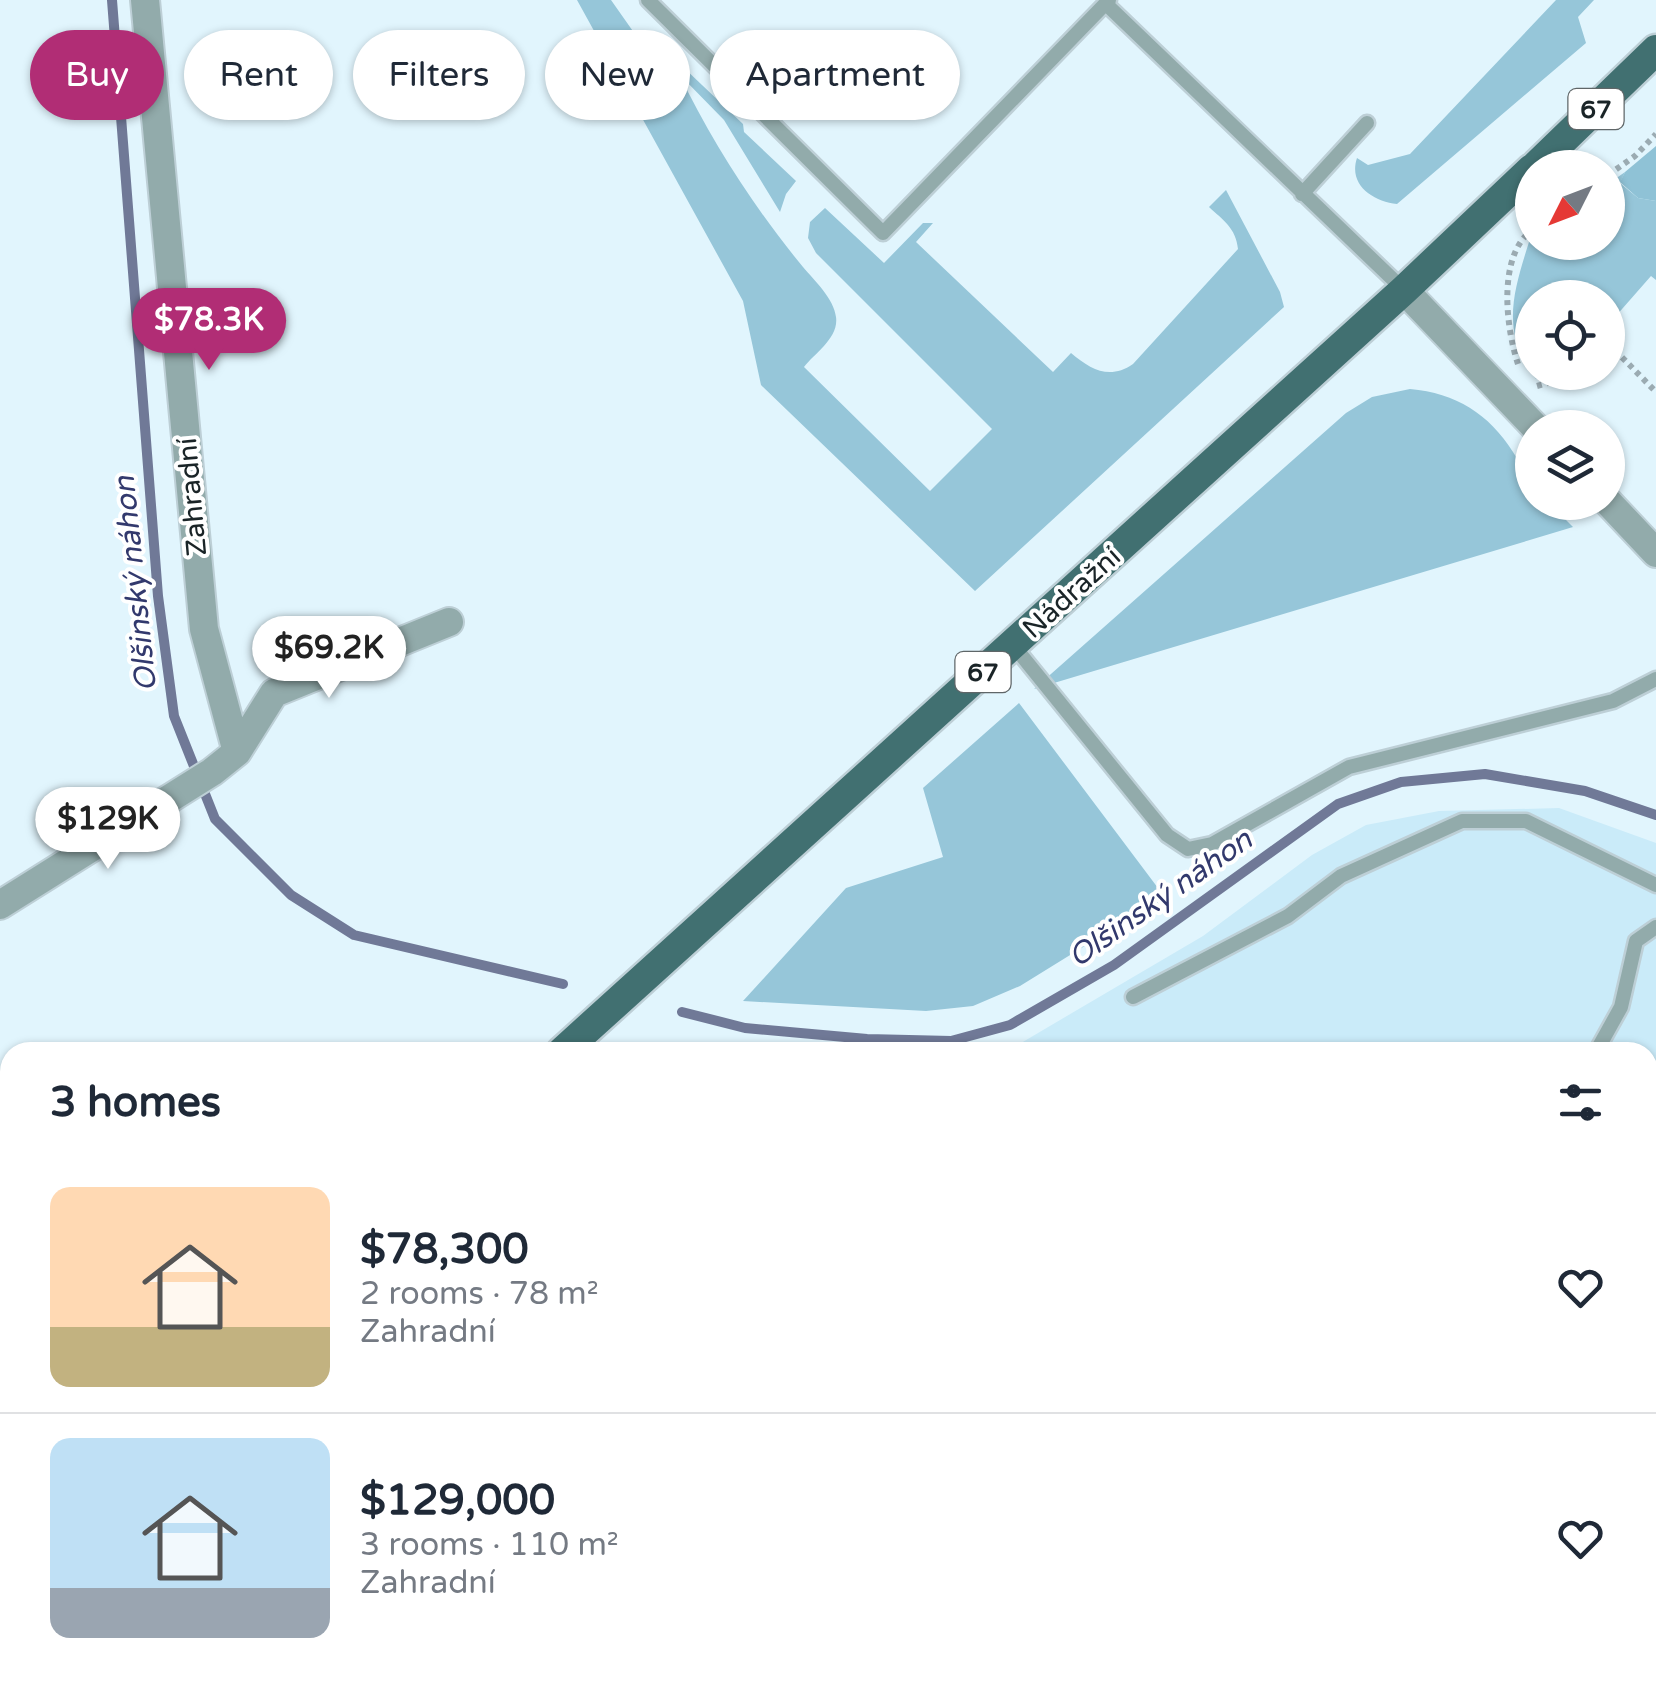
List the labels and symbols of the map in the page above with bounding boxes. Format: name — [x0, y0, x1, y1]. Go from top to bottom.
road number: 67 — [1568, 89, 1624, 129]
north arrow — [1515, 150, 1625, 260]
pin: $78.3K — [128, 288, 290, 373]
street label: Zahradní — [170, 436, 214, 558]
water label: Olšinský náhon — [106, 474, 165, 693]
street label: Nádražní — [1016, 540, 1128, 646]
pin: $69.2K — [248, 616, 410, 701]
road number: 67 — [956, 652, 1010, 692]
pin: $129K — [38, 787, 178, 872]
water label: Olšinský náhon — [1061, 821, 1260, 976]

